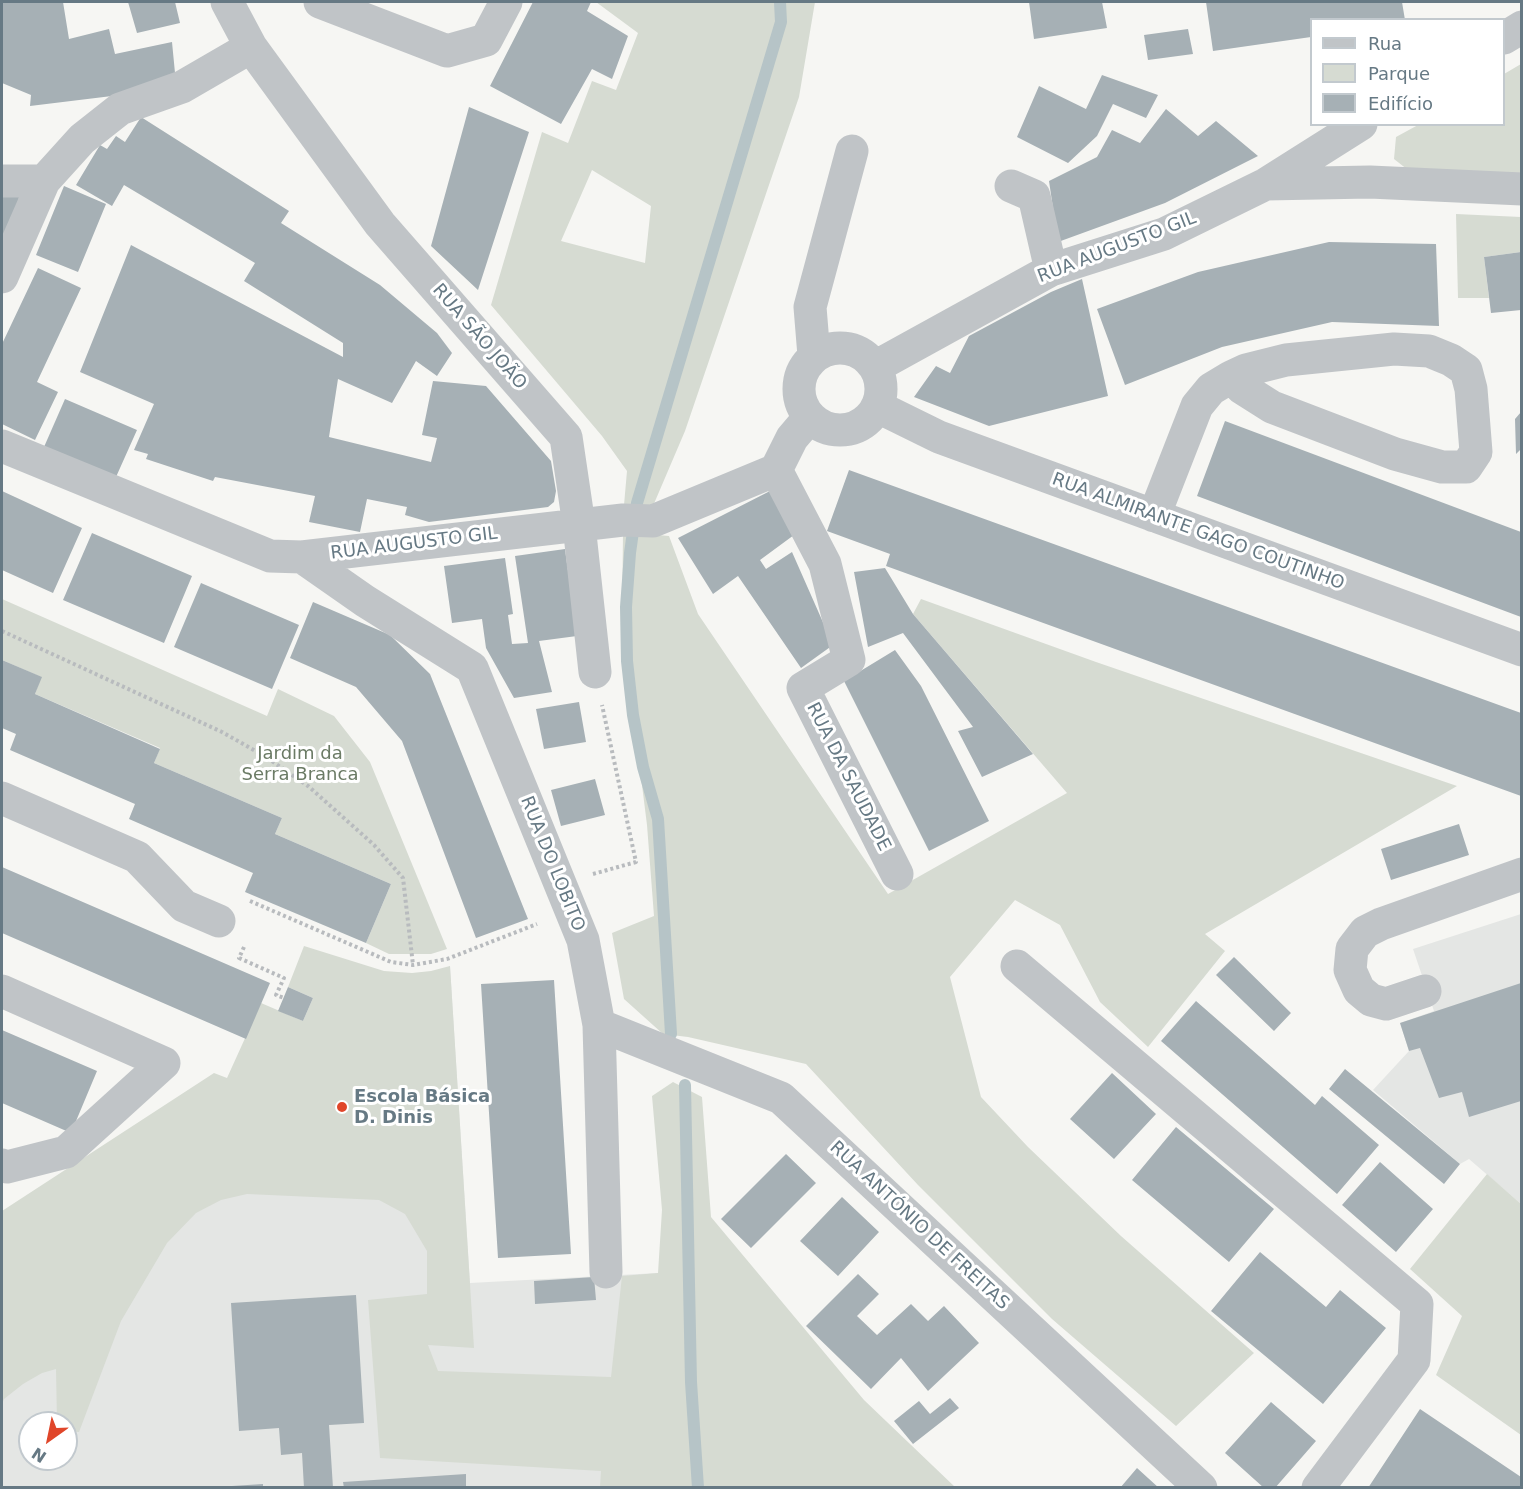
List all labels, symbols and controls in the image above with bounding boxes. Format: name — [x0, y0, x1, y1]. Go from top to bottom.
legend — [1310, 18, 1505, 126]
text: Rua — [1368, 33, 1402, 54]
text: Parque — [1368, 63, 1430, 84]
text: Edifício — [1368, 93, 1433, 114]
street label: RUA AUGUSTO GIL — [1035, 208, 1199, 288]
street label: RUA SÃO JOÃO — [427, 280, 531, 394]
street label: RUA ALMIRANTE GAGO COUTINHO — [1049, 469, 1347, 595]
street label: RUA AUGUSTO GIL — [329, 523, 499, 565]
street label: RUA DA SAUDADE — [801, 699, 895, 855]
park label: Jardim da Serra Branca — [242, 743, 358, 786]
street label: RUA DO LOBITO — [515, 793, 589, 935]
place label: Escola Básica D. Dinis — [354, 1086, 490, 1128]
marker: Escola Básica D. Dinis — [335, 1100, 349, 1114]
street label: RUA ANTÓNIO DE FREITAS — [825, 1137, 1013, 1315]
north arrow — [18, 1411, 78, 1471]
text: N — [28, 1443, 50, 1466]

